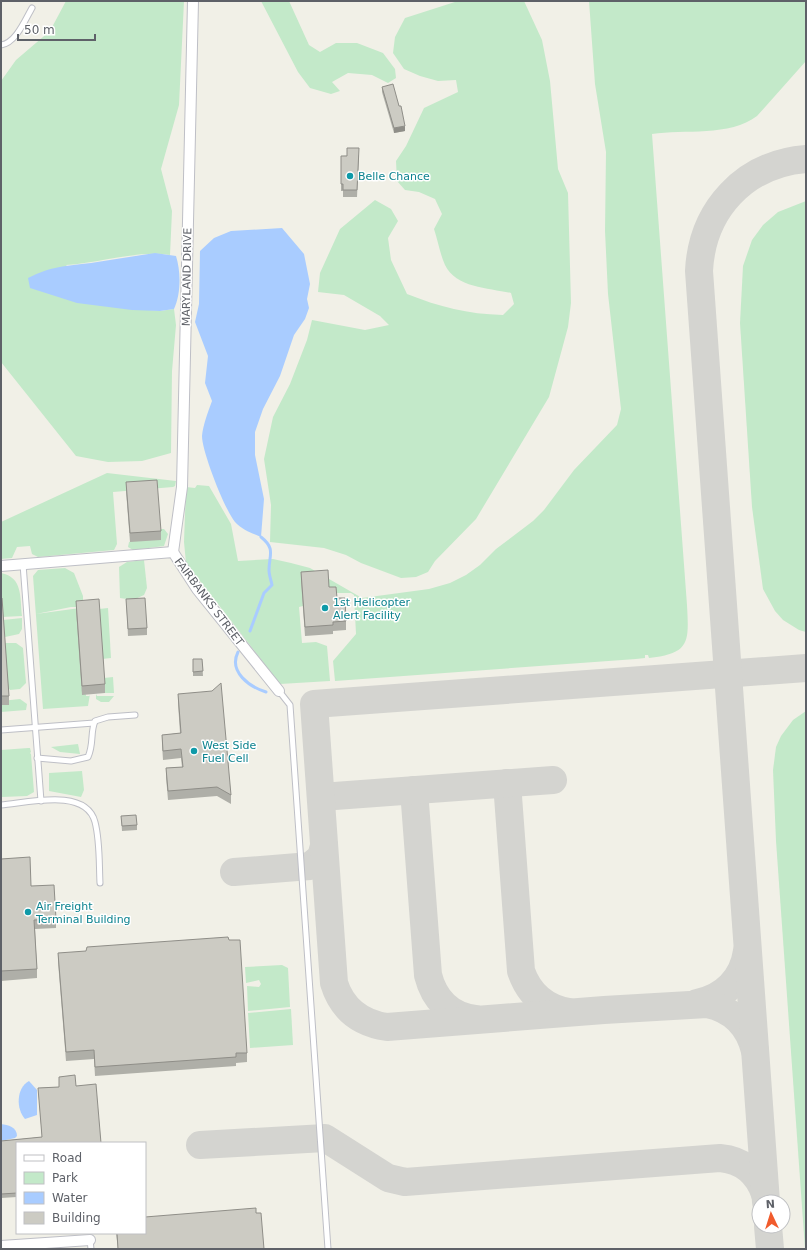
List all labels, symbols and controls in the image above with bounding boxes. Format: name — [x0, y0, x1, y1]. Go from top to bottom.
scale bar — [18, 16, 95, 42]
text: 50 m — [24, 23, 55, 37]
place label: Belle Chance — [358, 170, 430, 183]
marker: Belle Chance — [345, 171, 355, 181]
street label: MARYLAND DRIVE — [180, 228, 194, 326]
street label: FAIRBANKS STREET — [172, 555, 246, 649]
place label: 1st Helicopter Alert Facility — [333, 596, 411, 622]
marker: 1st Helicopter Alert Facility — [320, 603, 330, 613]
place label: West Side Fuel Cell — [202, 739, 257, 765]
marker: West Side Fuel Cell — [189, 746, 199, 756]
place label: Air Freight Terminal Building — [35, 900, 131, 926]
marker: Air Freight Terminal Building — [23, 907, 33, 917]
legend — [16, 1142, 146, 1234]
text: Road — [52, 1151, 82, 1165]
text: Park — [52, 1171, 78, 1185]
text: Water — [52, 1191, 88, 1205]
north arrow — [751, 1194, 791, 1234]
text: N — [765, 1198, 775, 1211]
text: Building — [52, 1211, 101, 1225]

